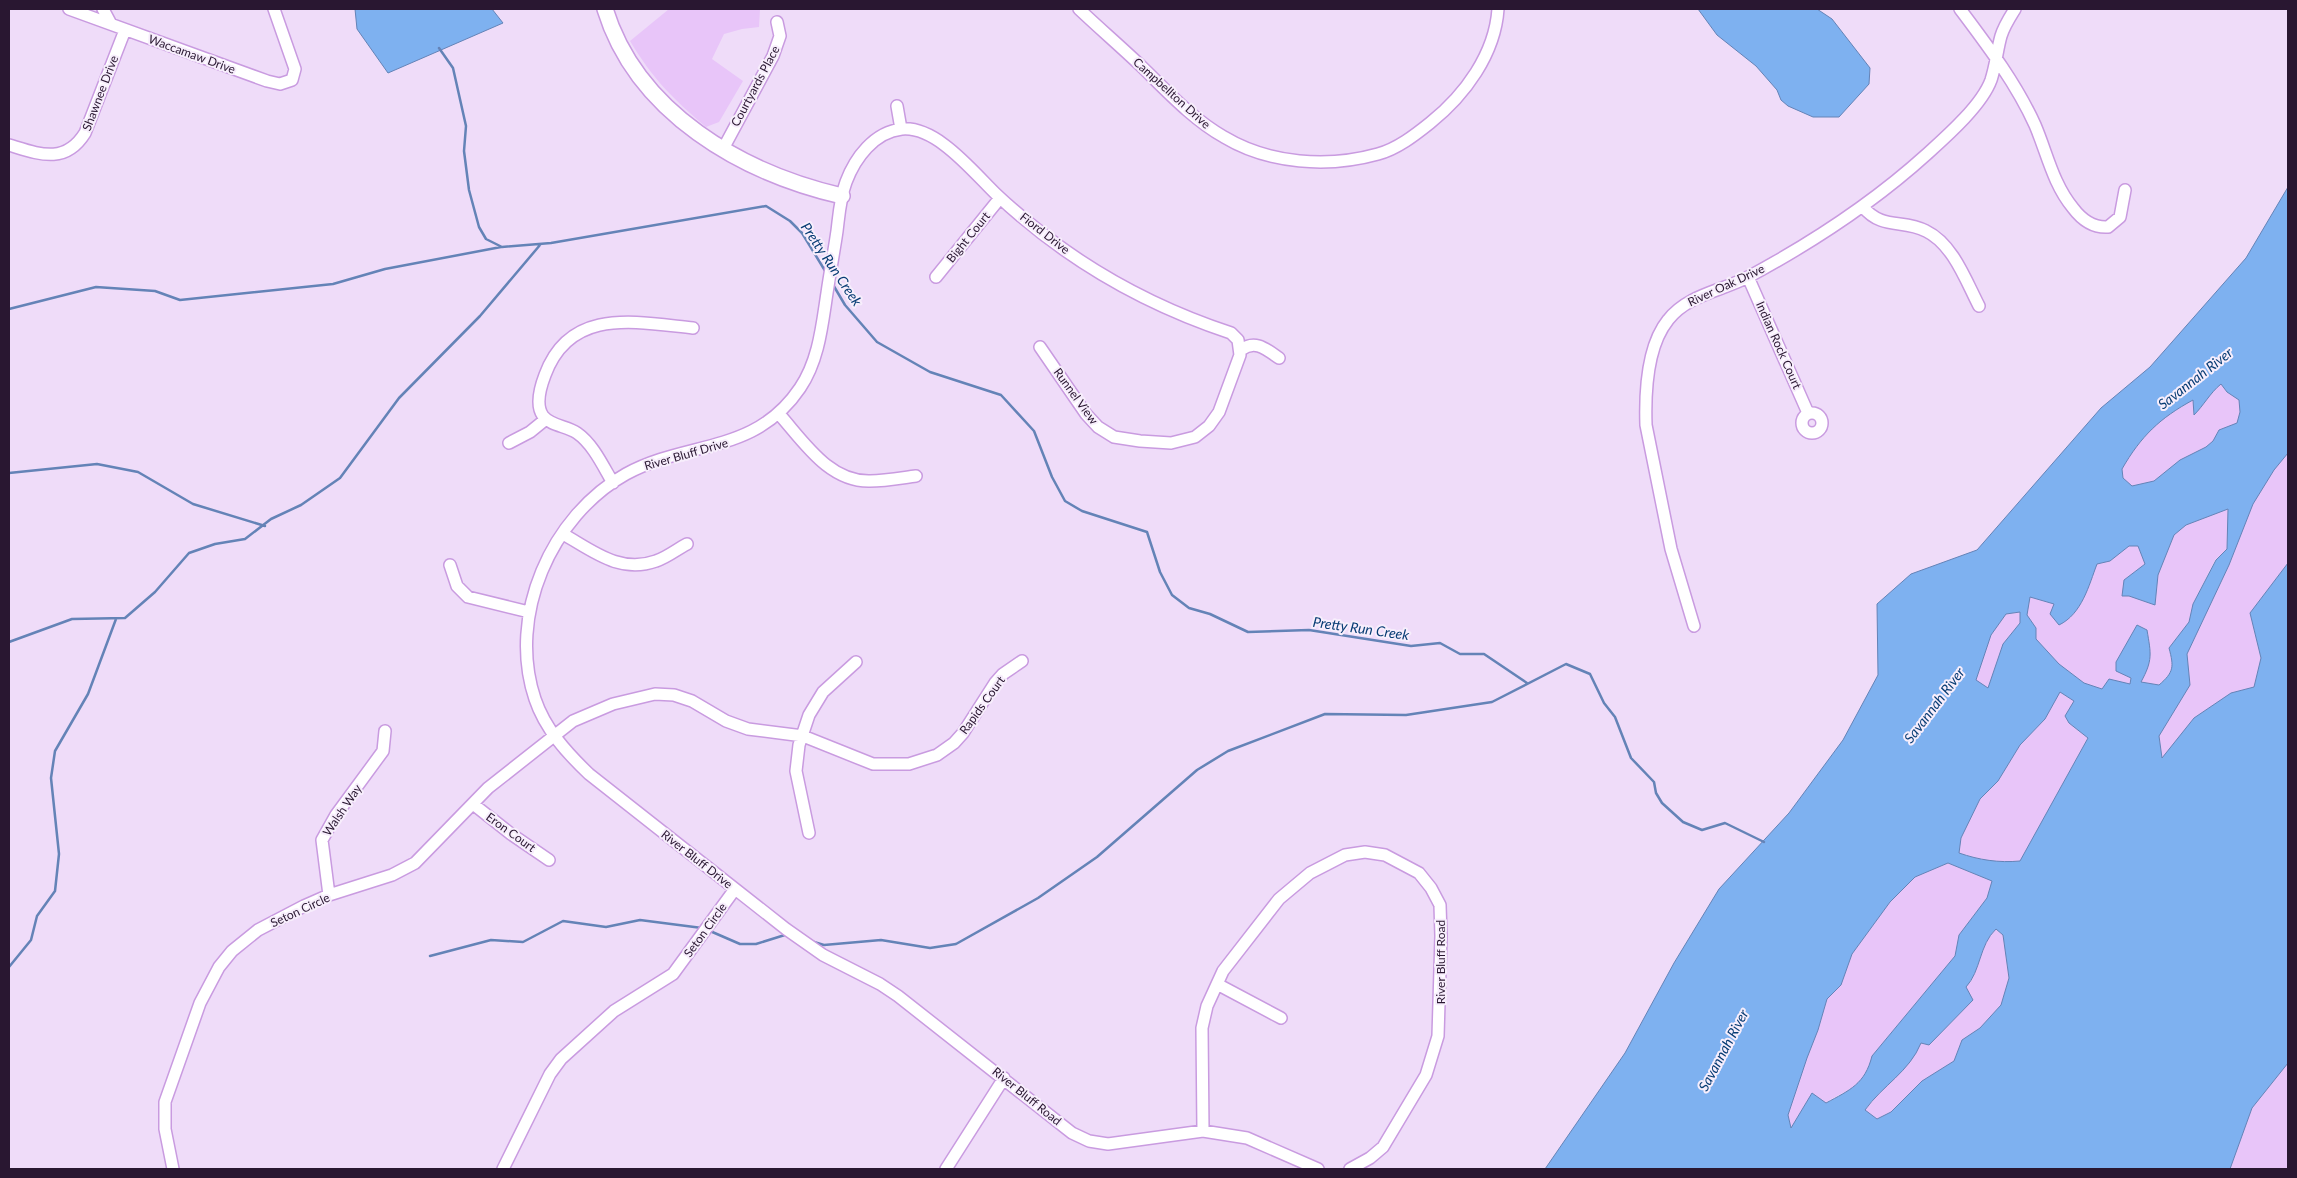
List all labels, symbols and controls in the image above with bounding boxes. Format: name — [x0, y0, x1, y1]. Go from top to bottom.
street label: Waccamaw Drive — [146, 31, 238, 77]
street label: Courtyards Place — [727, 43, 783, 129]
street label: Shawnee Drive — [79, 53, 121, 133]
street label: Campbellton Drive — [1130, 54, 1214, 132]
street label: Bight Court — [943, 208, 993, 265]
street label: Fiord Drive — [1017, 209, 1073, 257]
water label: Pretty Run Creek — [798, 219, 866, 309]
street label: River Oak Drive — [1685, 261, 1767, 309]
street label: Indian Rock Court — [1753, 299, 1805, 392]
water label: Savannah River — [2154, 344, 2236, 412]
street label: Runnel View — [1051, 365, 1102, 428]
street label: River Bluff Drive — [642, 435, 730, 473]
water label: Pretty Run Creek — [1312, 613, 1411, 643]
water label: Savannah River — [1900, 664, 1968, 746]
street label: Rapids Court — [956, 673, 1008, 737]
street label: Walsh Way — [319, 781, 365, 839]
street label: Eron Court — [483, 809, 539, 855]
street label: River Bluff Drive — [658, 826, 736, 892]
street label: Seton Circle — [268, 890, 332, 930]
street label: Seton Circle — [680, 900, 730, 960]
street label: River Bluff Road — [1433, 920, 1448, 1004]
water label: Savannah River — [1694, 1006, 1752, 1094]
street label: River Bluff Road — [989, 1064, 1065, 1128]

